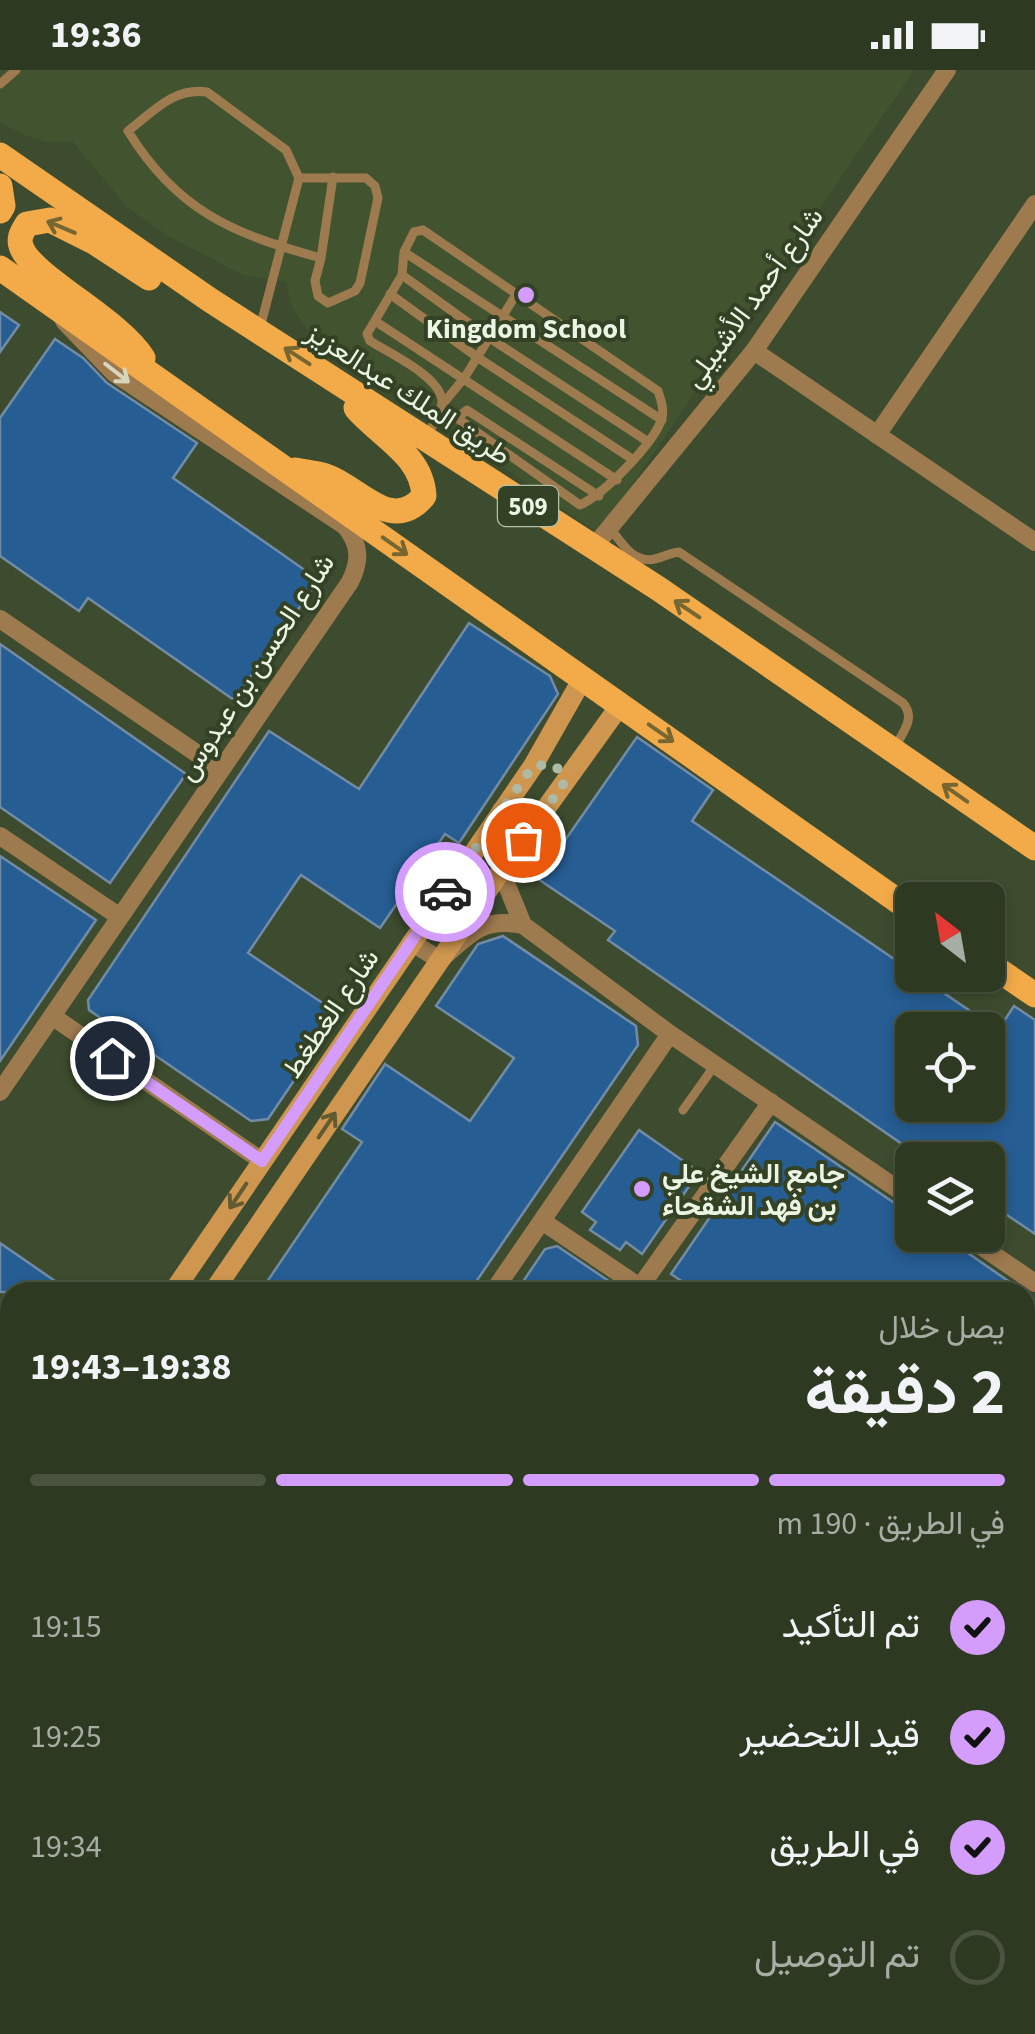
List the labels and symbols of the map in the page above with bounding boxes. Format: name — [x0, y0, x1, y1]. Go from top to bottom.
street label: شارع أحمد الأشبيلي — [674, 199, 835, 398]
one-way arrow — [46, 217, 77, 235]
marker: Kingdom School — [515, 284, 537, 306]
place label: Kingdom School — [426, 309, 626, 349]
street label: طريق الملك عبدالعزيز — [297, 312, 519, 475]
one-way arrow — [283, 345, 311, 366]
one-way arrow — [103, 362, 129, 384]
road number: 509 — [498, 486, 558, 526]
one-way arrow — [381, 535, 408, 556]
street label: شارع الحسن بن عبدوس — [167, 546, 344, 789]
one-way arrow — [673, 599, 701, 620]
one-way arrow — [646, 722, 674, 743]
one-way arrow — [941, 783, 969, 804]
pin — [481, 798, 566, 883]
courier — [395, 842, 495, 942]
north arrow — [895, 882, 1005, 992]
street label: شارع الغطغط — [273, 941, 389, 1086]
pin — [70, 1016, 155, 1101]
one-way arrow — [316, 1112, 337, 1140]
place label: جامع الشيخ علي بن فهد الشقحاء — [662, 1154, 845, 1226]
marker: جامع الشيخ علي بن فهد الشقحاء — [631, 1178, 653, 1200]
one-way arrow — [228, 1182, 249, 1210]

